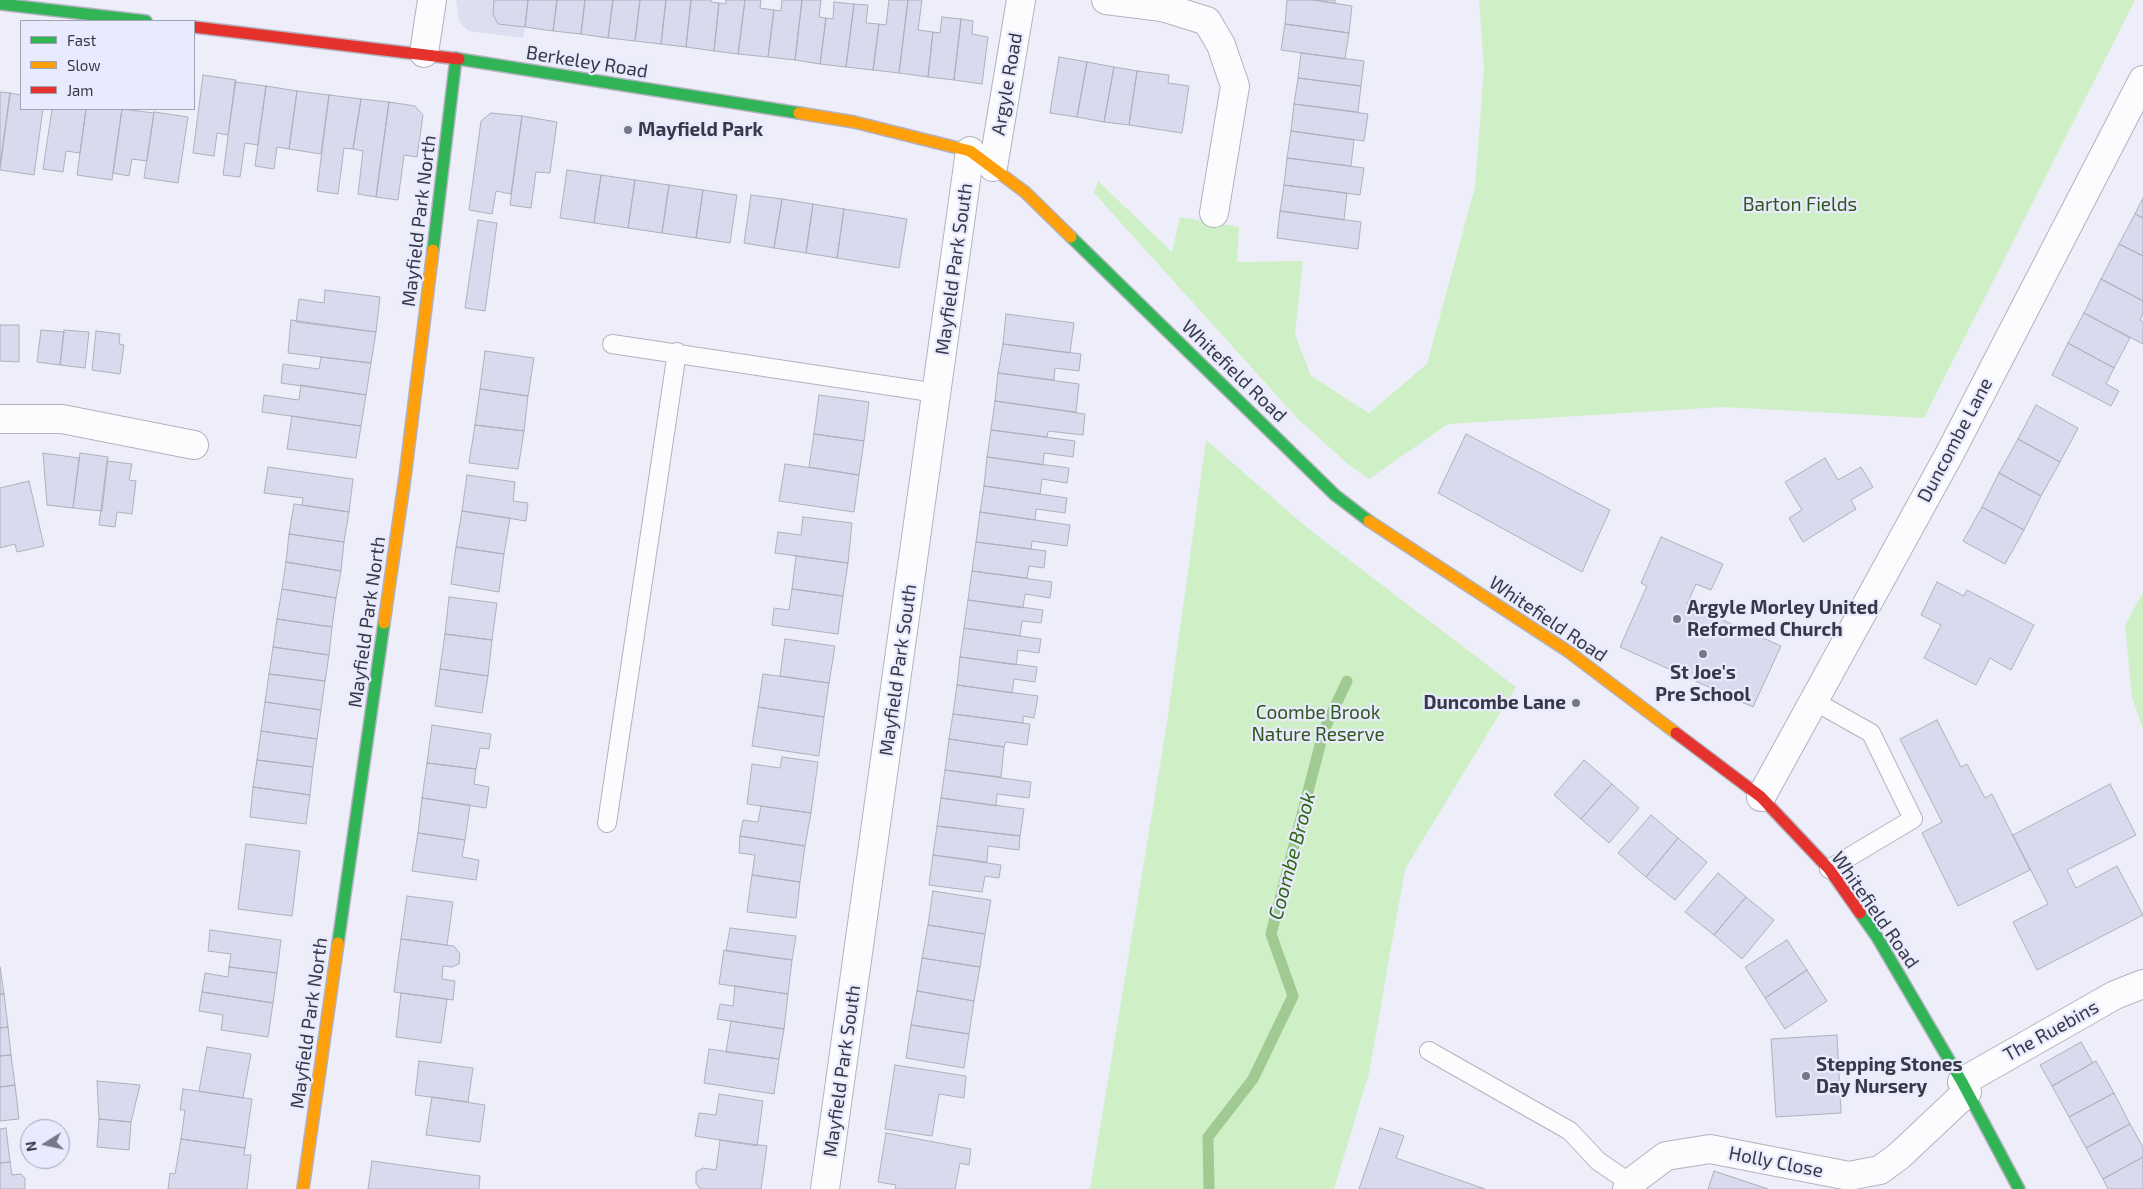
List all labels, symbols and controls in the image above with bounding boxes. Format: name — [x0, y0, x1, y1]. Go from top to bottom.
legend — [20, 20, 195, 110]
text: Fast — [67, 31, 96, 49]
street label: Argyle Road — [987, 31, 1027, 137]
street label: Berkeley Road — [524, 41, 650, 83]
text: Slow — [67, 56, 101, 74]
text: Jam — [67, 81, 93, 99]
place label: Mayfield Park — [638, 119, 763, 141]
marker: Mayfield Park — [622, 124, 634, 136]
street label: Mayfield Park North — [397, 134, 441, 308]
street label: Mayfield Park South — [931, 182, 977, 356]
park label: Barton Fields — [1743, 194, 1857, 216]
street label: Whitefield Road — [1177, 315, 1291, 427]
street label: Duncombe Lane — [1913, 374, 1997, 506]
street label: Mayfield Park North — [344, 535, 390, 709]
street label: Whitefield Road — [1485, 571, 1611, 667]
street label: Mayfield Park South — [875, 583, 921, 757]
place label: Argyle Morley United Reformed Church — [1687, 597, 1878, 641]
marker: Argyle Morley United Reformed Church — [1671, 613, 1683, 625]
marker: St Joe's Pre School — [1697, 648, 1709, 660]
place label: St Joe's Pre School — [1655, 662, 1751, 706]
place label: Duncombe Lane — [1424, 692, 1566, 714]
marker: Duncombe Lane — [1570, 697, 1582, 709]
park label: Coombe Brook Nature Reserve — [1251, 702, 1385, 746]
water label: Coombe Brook — [1263, 790, 1321, 922]
street label: Whitefield Road — [1826, 847, 1924, 973]
street label: Mayfield Park North — [286, 936, 332, 1110]
street label: Mayfield Park South — [819, 984, 865, 1158]
street label: The Ruebins — [1999, 995, 2103, 1067]
place label: Stepping Stones Day Nursery — [1816, 1054, 1962, 1098]
marker: Stepping Stones Day Nursery — [1800, 1070, 1812, 1082]
north arrow — [20, 1119, 70, 1169]
text: N — [21, 1140, 40, 1153]
street label: Holly Close — [1727, 1142, 1825, 1182]

